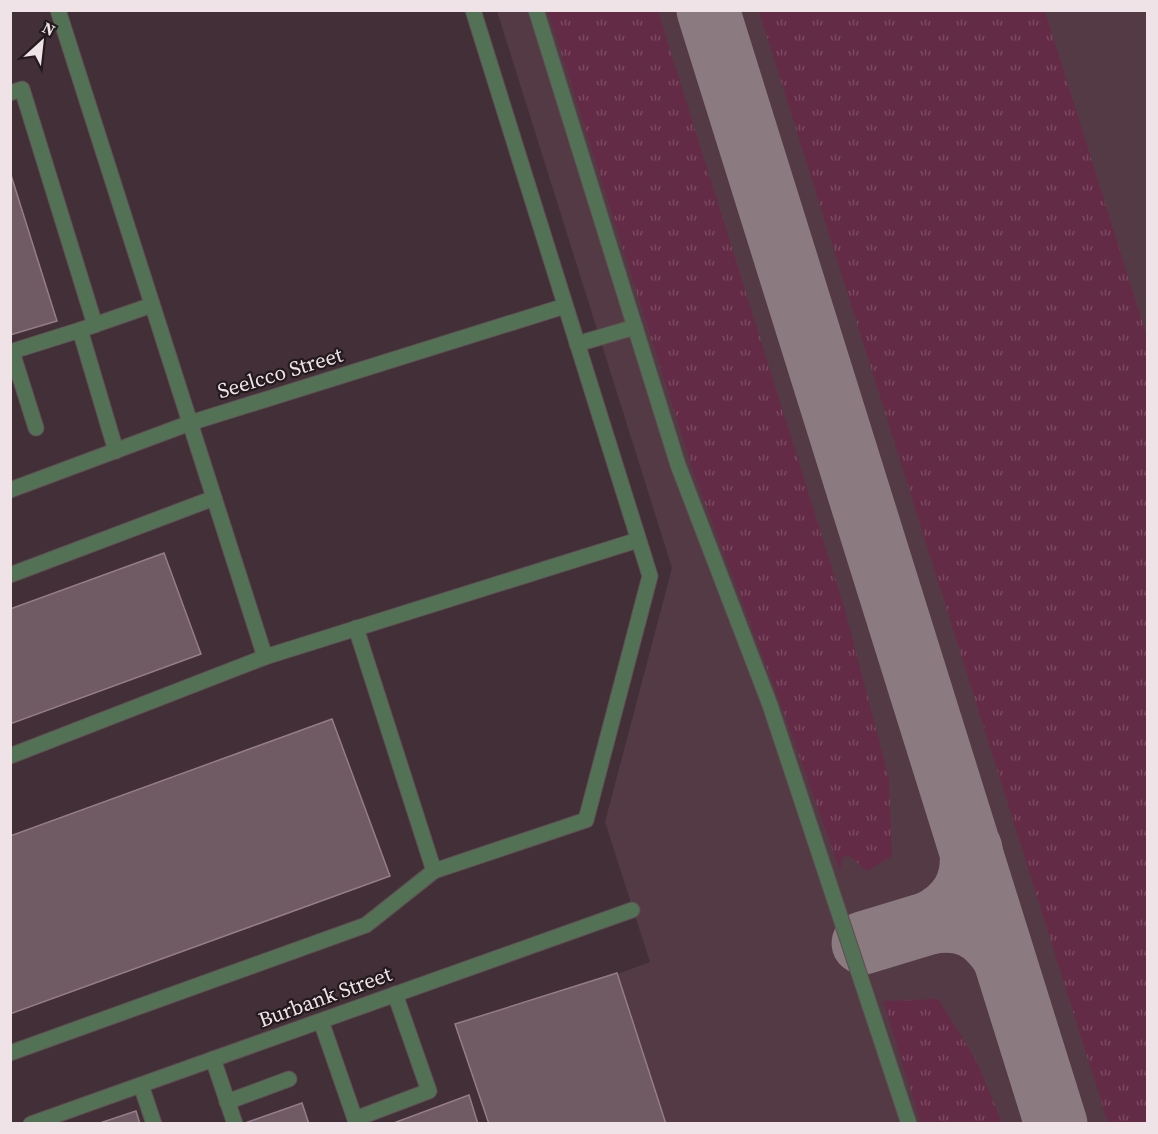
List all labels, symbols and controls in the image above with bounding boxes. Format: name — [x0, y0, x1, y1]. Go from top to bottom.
north arrow — [12, 12, 72, 72]
text: N — [39, 16, 59, 41]
street label: Seelcco Street — [214, 340, 346, 405]
street label: Burbank Street — [254, 959, 396, 1034]

